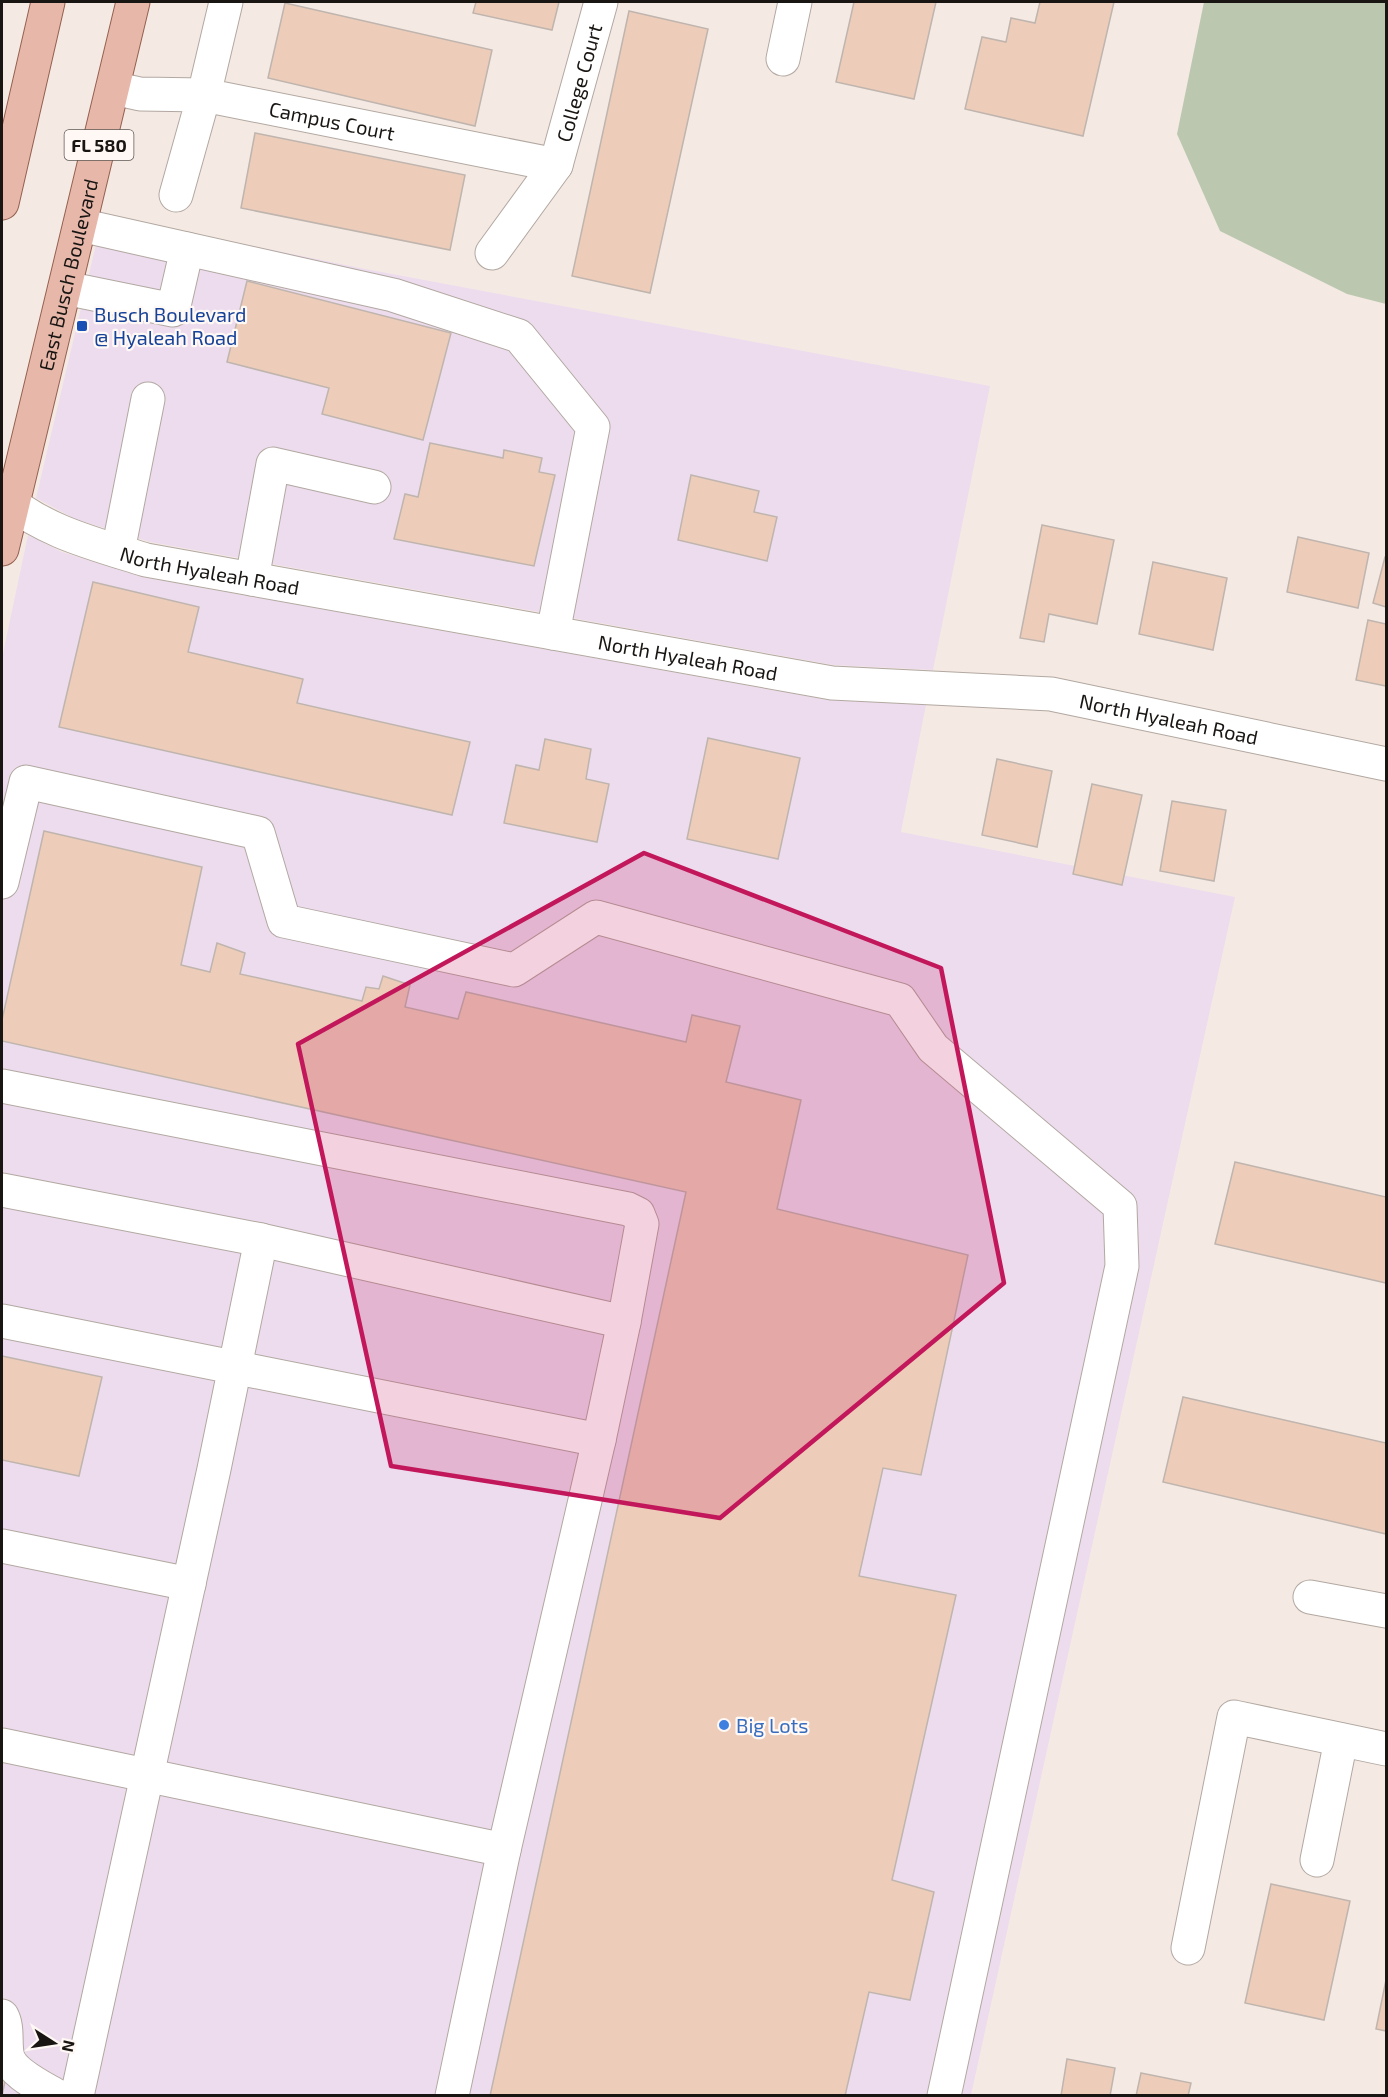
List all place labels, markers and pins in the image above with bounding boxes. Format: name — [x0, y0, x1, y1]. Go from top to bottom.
place label: Busch Boulevard @ Hyaleah Road — [94, 302, 246, 349]
marker: Busch Boulevard @ Hyaleah Road — [75, 319, 89, 333]
place label: Big Lots — [736, 1713, 808, 1737]
marker: Big Lots — [717, 1718, 731, 1732]

